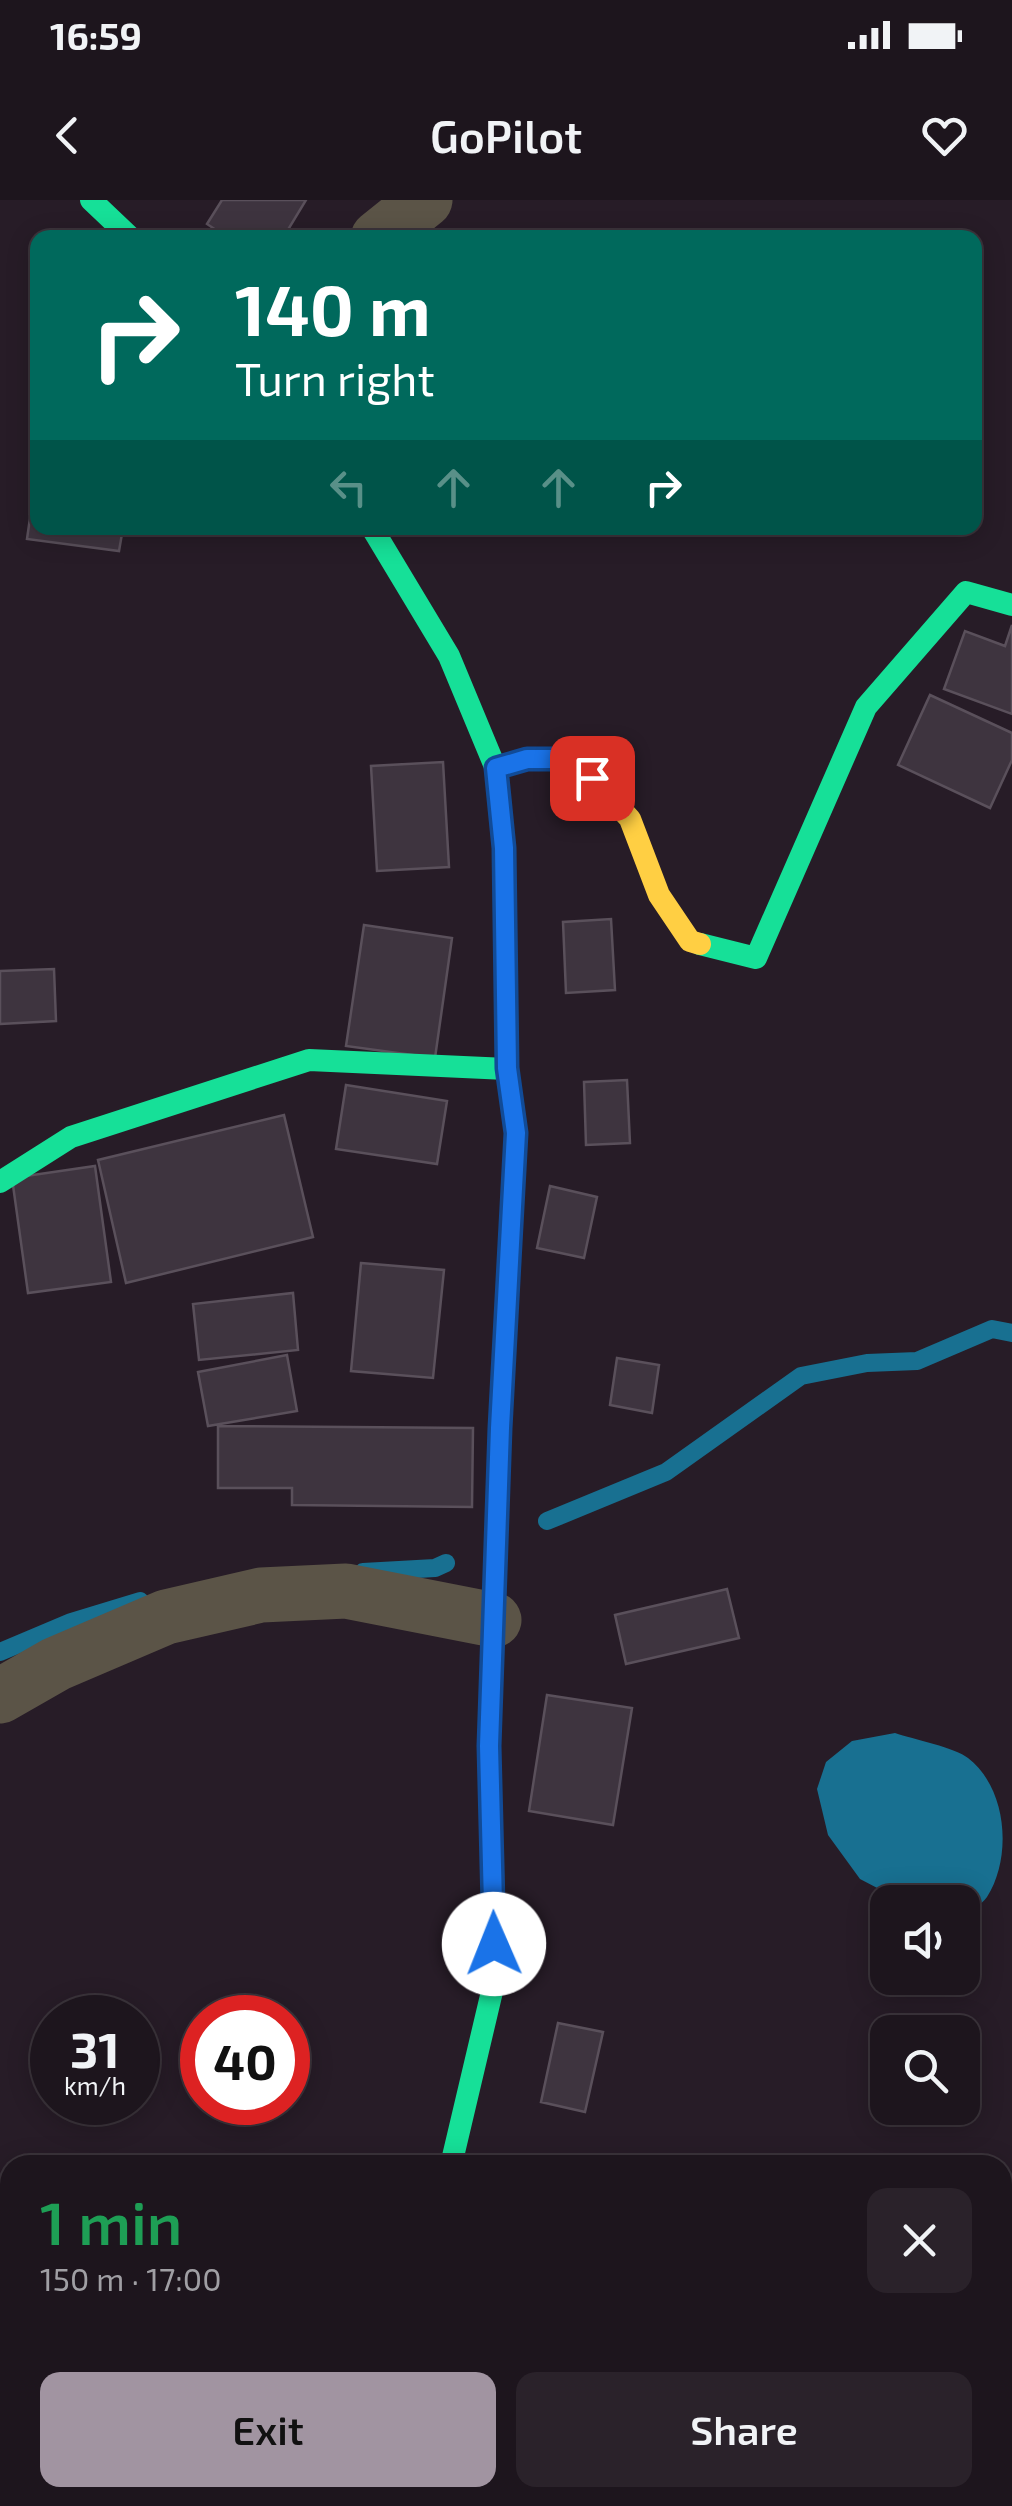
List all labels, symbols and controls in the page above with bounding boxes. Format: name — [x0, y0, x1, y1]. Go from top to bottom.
text: 16:59 — [50, 12, 142, 58]
icon: back — [40, 108, 95, 163]
text: GoPilot — [430, 108, 582, 162]
icon: heart — [917, 108, 972, 163]
text: 140 m — [235, 266, 431, 350]
icon: right — [70, 270, 200, 400]
text: Turn right — [235, 351, 435, 405]
icon: left — [321, 460, 376, 515]
icon: ahead — [426, 460, 481, 515]
icon: ahead — [531, 460, 586, 515]
icon: right — [636, 460, 691, 515]
pin — [550, 736, 635, 821]
icon: arrive — [565, 751, 620, 806]
map controls — [870, 1885, 980, 2125]
button: sound — [870, 1885, 980, 1995]
position arrow — [442, 1892, 546, 1996]
speed limit sign: 40 — [180, 1995, 310, 2125]
button: search — [870, 2015, 980, 2125]
text: 31 — [70, 2018, 120, 2078]
text: km/h — [64, 2070, 126, 2100]
text: 1 min — [40, 2185, 182, 2257]
button: close — [867, 2188, 972, 2293]
text: 150 m · 17:00 — [40, 2259, 221, 2297]
button: Exit — [40, 2372, 496, 2487]
button: Share — [516, 2372, 972, 2487]

